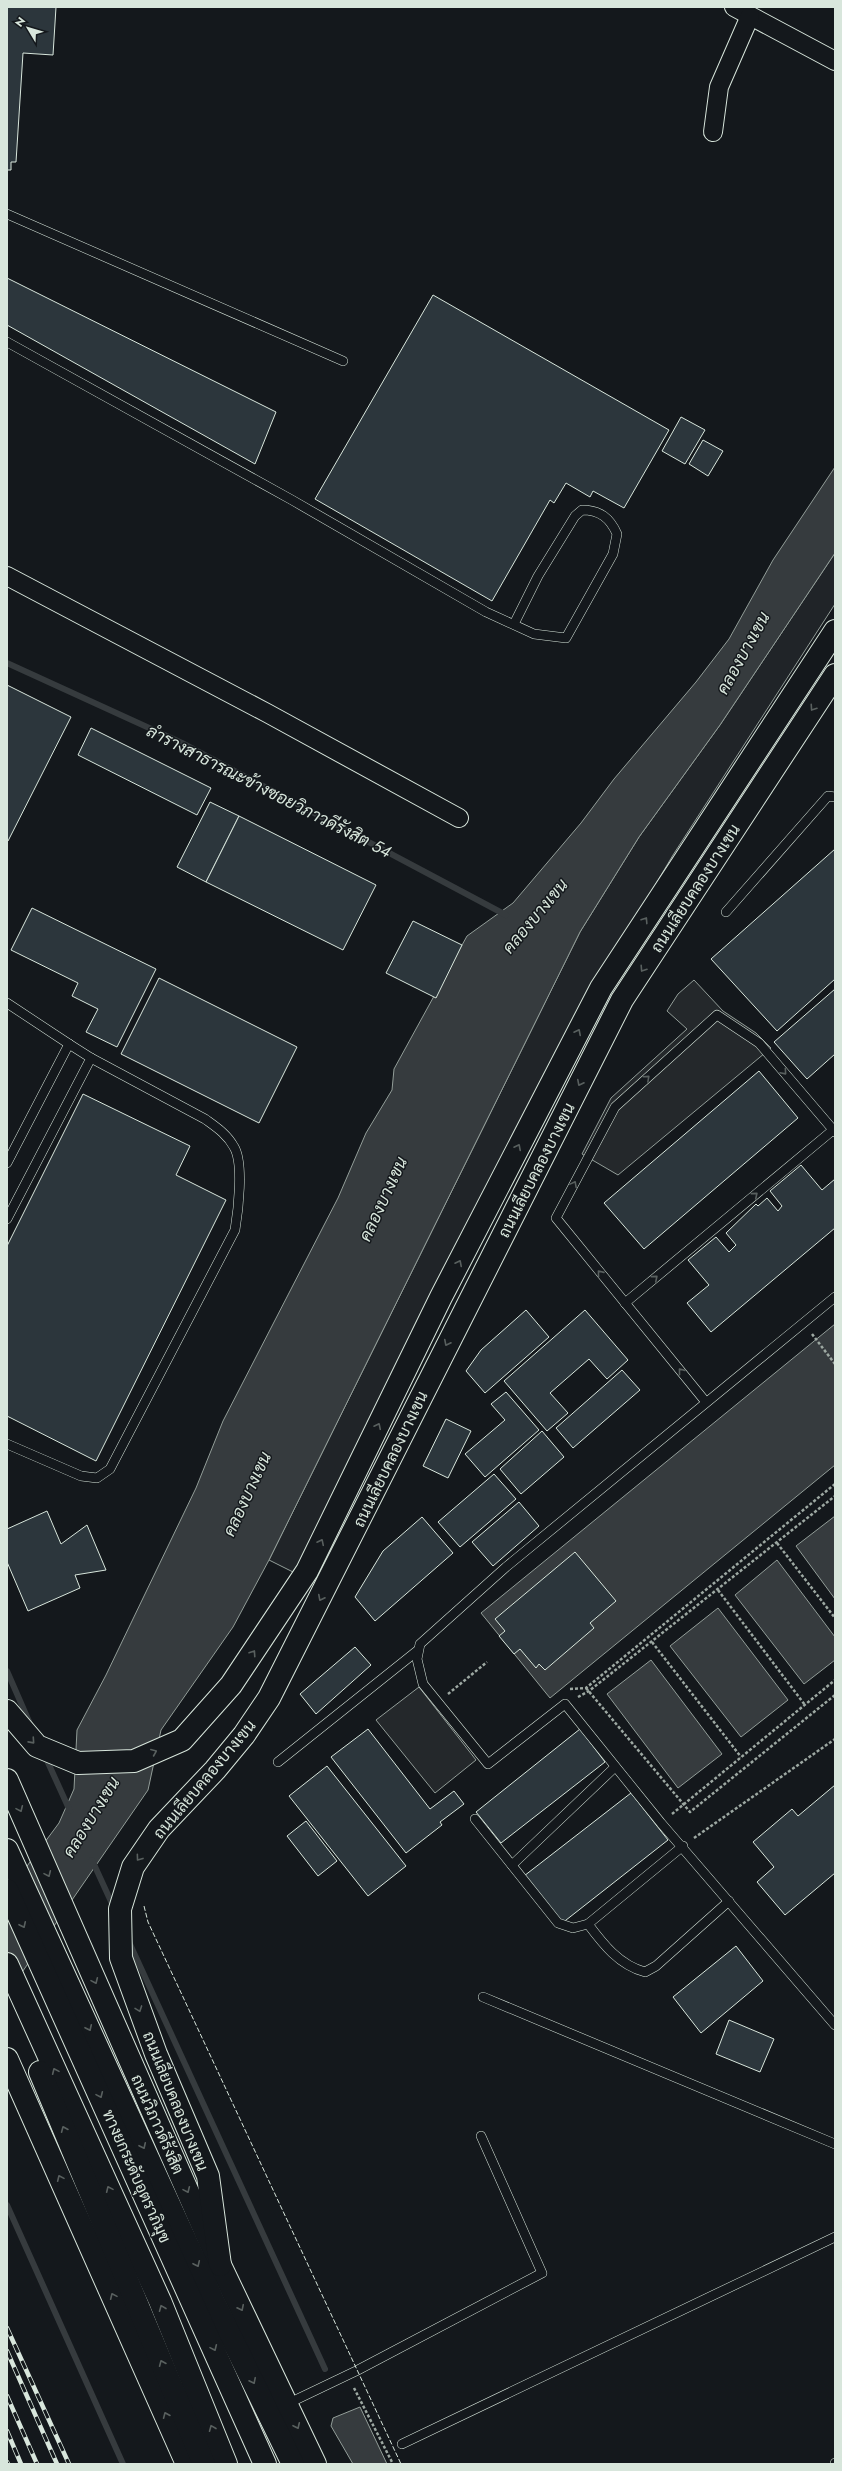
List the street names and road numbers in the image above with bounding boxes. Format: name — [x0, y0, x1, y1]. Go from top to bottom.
street label: ถนนเลียบคลองบางเขน — [645, 820, 746, 957]
street label: ถนนเลียบคลองบางเขน — [492, 1099, 581, 1242]
street label: ถนนเลียบคลองบางเขน — [347, 1387, 433, 1531]
street label: ถนนเลียบคลองบางเขน — [148, 1715, 261, 1844]
street label: ถนนเลียบคลองบางเขน — [137, 2028, 214, 2175]
street label: ถนนวิภาวดีรังสิต — [125, 2071, 190, 2178]
street label: ทางยกระดับอุตราภิมุข — [97, 2106, 176, 2247]

